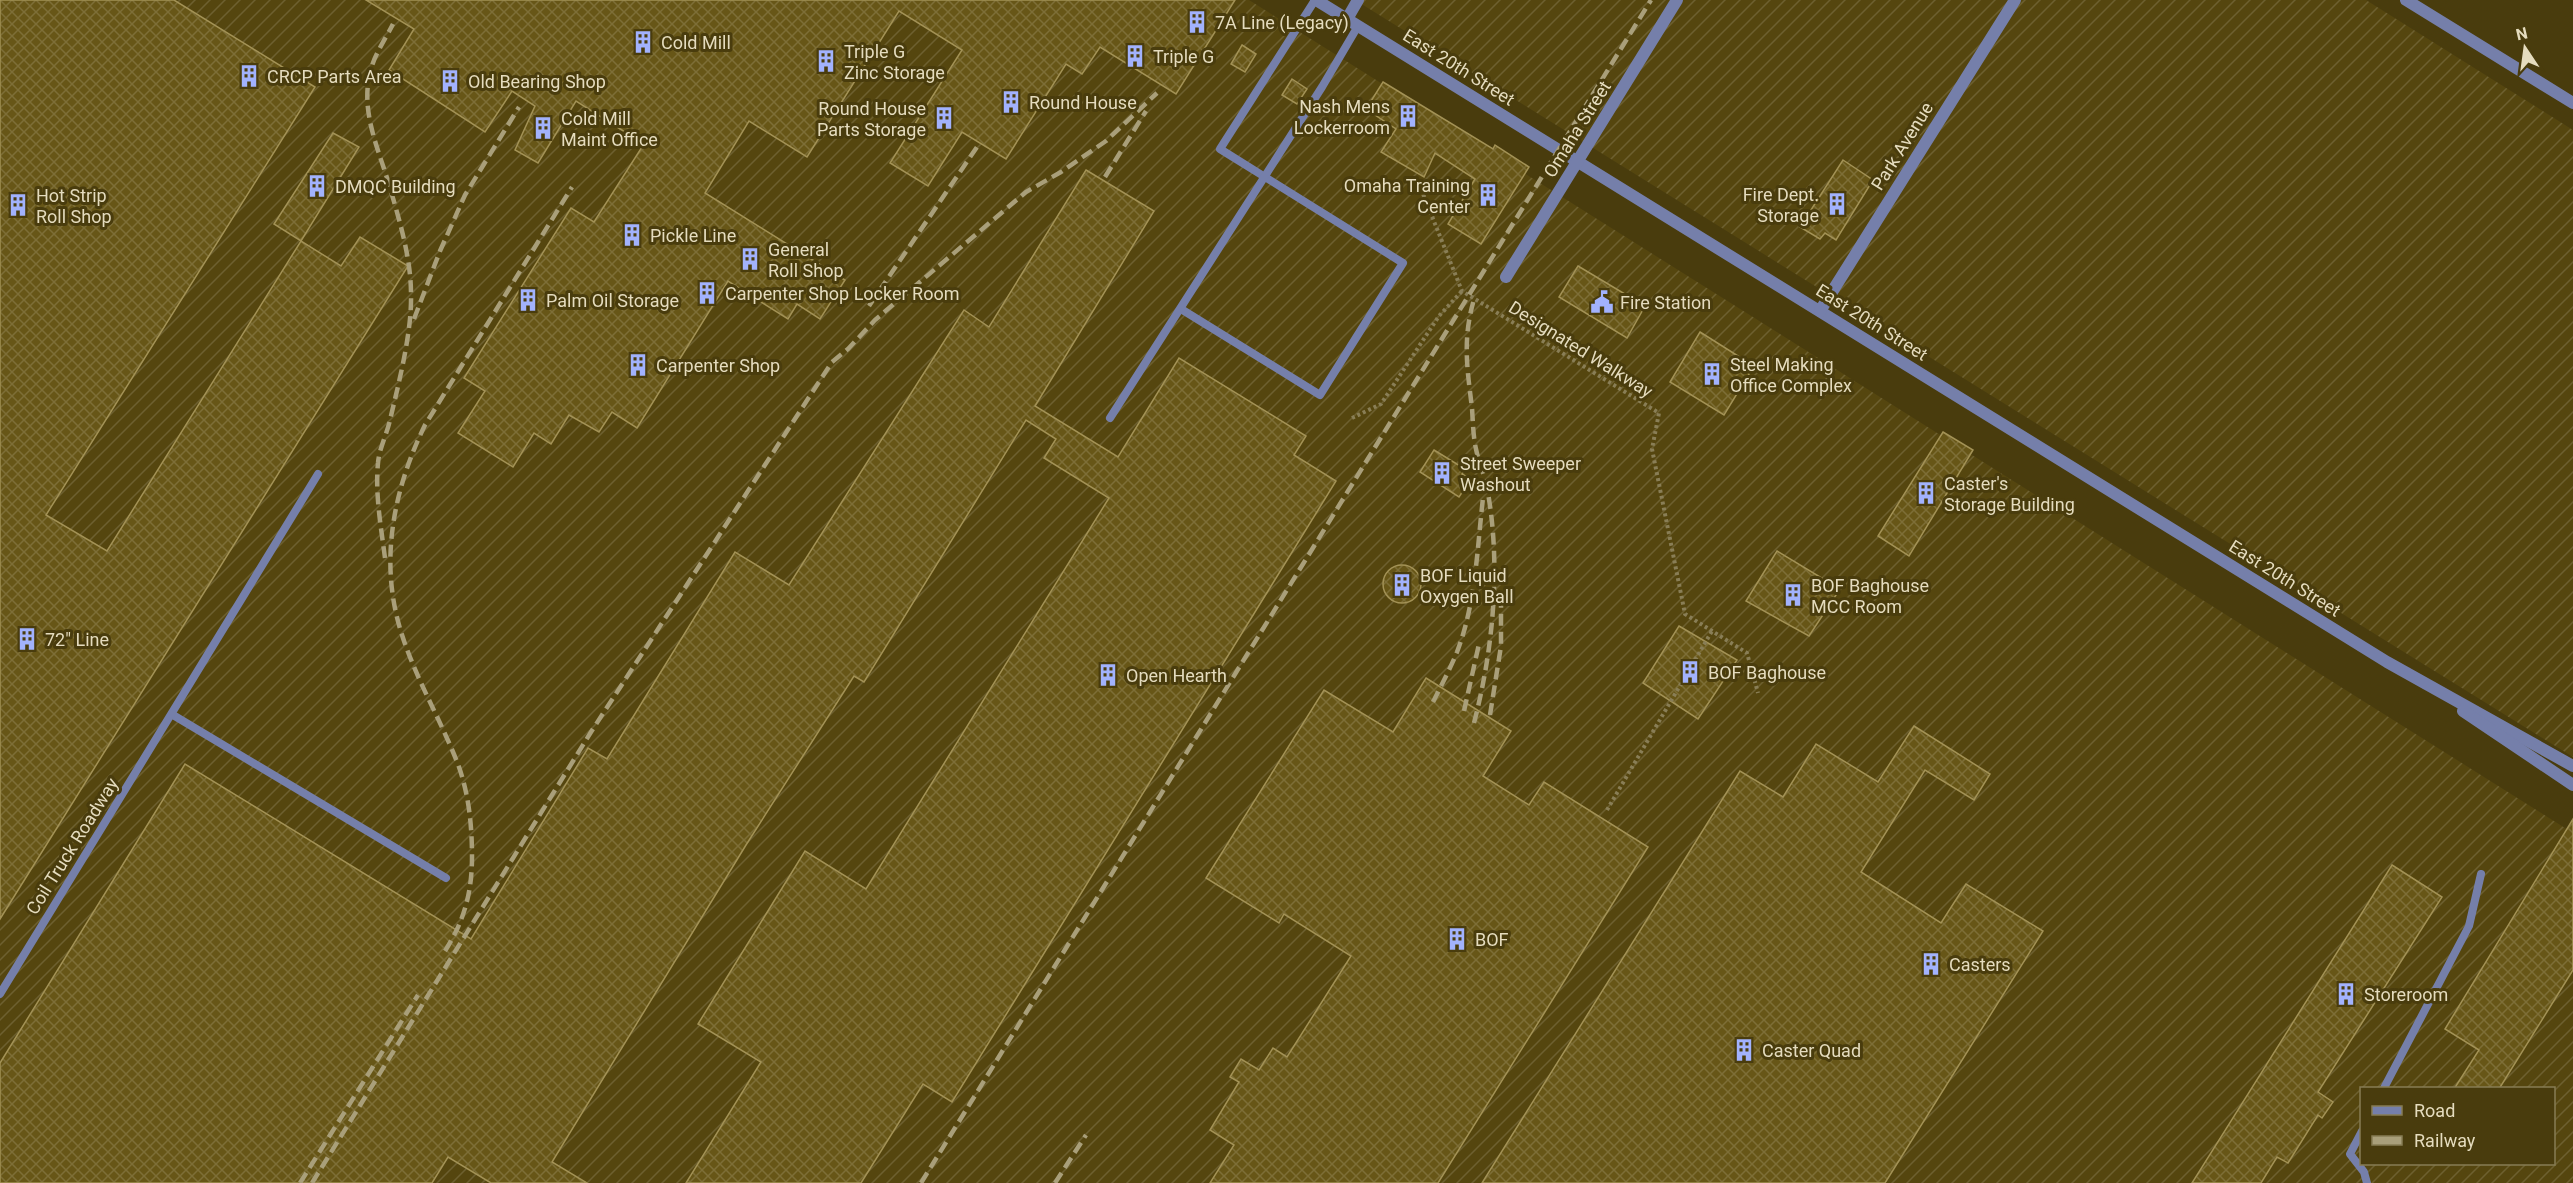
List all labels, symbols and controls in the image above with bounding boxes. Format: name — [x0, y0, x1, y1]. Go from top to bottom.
building icon: 7A Line (Legacy) — [1184, 9, 1210, 35]
place label: 7A Line (Legacy) — [1215, 12, 1349, 34]
north arrow — [2495, 18, 2555, 78]
text: N — [2514, 23, 2529, 44]
street label: East 20th Street — [1399, 24, 1519, 110]
building icon: Cold Mill — [630, 29, 656, 55]
place label: Cold Mill — [661, 32, 731, 53]
place label: Triple G Zinc Storage — [844, 41, 945, 83]
building icon: Triple G — [1122, 43, 1148, 69]
place label: Triple G — [1153, 46, 1214, 67]
building icon: Triple G Zinc Storage — [813, 48, 839, 74]
building icon: CRCP Parts Area — [236, 63, 262, 89]
place label: CRCP Parts Area — [267, 66, 402, 87]
building icon: Old Bearing Shop — [437, 68, 463, 94]
place label: Old Bearing Shop — [468, 71, 606, 92]
street label: Omaha Street — [1539, 77, 1615, 181]
building icon: Round House — [998, 89, 1024, 115]
place label: Round House — [1029, 92, 1137, 113]
place label: Nash Mens Lockerroom — [1294, 96, 1390, 138]
place label: Round House Parts Storage — [817, 98, 926, 140]
street label: Park Avenue — [1867, 98, 1937, 194]
building icon: Nash Mens Lockerroom — [1395, 103, 1421, 129]
building icon: Round House Parts Storage — [931, 105, 957, 131]
place label: Cold Mill Maint Office — [561, 108, 658, 150]
building icon: Cold Mill Maint Office — [530, 115, 556, 141]
building icon: DMQC Building — [304, 173, 330, 199]
place label: Omaha Training Center — [1344, 175, 1470, 217]
place label: DMQC Building — [335, 176, 456, 197]
building icon: Omaha Training Center — [1475, 182, 1501, 208]
place label: Fire Dept. Storage — [1743, 184, 1819, 226]
place label: Hot Strip Roll Shop — [36, 185, 112, 227]
building icon: Fire Dept. Storage — [1824, 191, 1850, 217]
building icon: Hot Strip Roll Shop — [5, 192, 31, 218]
building icon: Pickle Line — [619, 222, 645, 248]
place label: Pickle Line — [650, 225, 736, 246]
place label: General Roll Shop — [768, 239, 844, 281]
building icon: General Roll Shop — [737, 246, 763, 272]
street label: East 20th Street — [1812, 279, 1932, 365]
building icon: Carpenter Shop Locker Room — [694, 280, 720, 306]
place label: Carpenter Shop Locker Room — [725, 283, 959, 304]
building icon: Palm Oil Storage — [515, 287, 541, 313]
public building icon: Fire Station — [1589, 289, 1615, 315]
place label: Palm Oil Storage — [546, 290, 679, 311]
place label: Fire Station — [1620, 292, 1711, 313]
street label: Designated Walkway — [1505, 296, 1657, 402]
building icon: Carpenter Shop — [625, 352, 651, 378]
place label: Steel Making Office Complex — [1730, 354, 1852, 396]
place label: Carpenter Shop — [656, 355, 780, 376]
building icon: Steel Making Office Complex — [1699, 361, 1725, 387]
place label: Street Sweeper Washout — [1460, 453, 1581, 495]
building icon: Street Sweeper Washout — [1429, 460, 1455, 486]
place label: Caster's Storage Building — [1944, 473, 2075, 515]
building icon: Caster's Storage Building — [1913, 480, 1939, 506]
street label: East 20th Street — [2225, 535, 2345, 621]
place label: BOF Liquid Oxygen Ball — [1420, 565, 1514, 607]
building icon: BOF Liquid Oxygen Ball — [1389, 572, 1415, 598]
place label: BOF Baghouse MCC Room — [1811, 575, 1929, 617]
building icon: BOF Baghouse MCC Room — [1780, 582, 1806, 608]
building icon: 72" Line — [14, 626, 40, 652]
place label: 72" Line — [45, 629, 109, 650]
building icon: BOF Baghouse — [1677, 659, 1703, 685]
building icon: Open Hearth — [1095, 662, 1121, 688]
place label: BOF Baghouse — [1708, 662, 1826, 683]
place label: Open Hearth — [1126, 665, 1227, 686]
street label: Coil Truck Roadway — [22, 773, 123, 918]
building icon: BOF — [1444, 926, 1470, 952]
place label: BOF — [1475, 929, 1509, 950]
building icon: Casters — [1918, 951, 1944, 977]
place label: Casters — [1949, 954, 2011, 975]
building icon: Storeroom — [2333, 981, 2359, 1007]
place label: Storeroom — [2364, 984, 2448, 1005]
building icon: Caster Quad — [1731, 1037, 1757, 1063]
place label: Caster Quad — [1762, 1040, 1861, 1061]
legend — [2360, 1087, 2555, 1165]
text: Road — [2414, 1100, 2455, 1121]
text: Railway — [2414, 1130, 2476, 1151]

